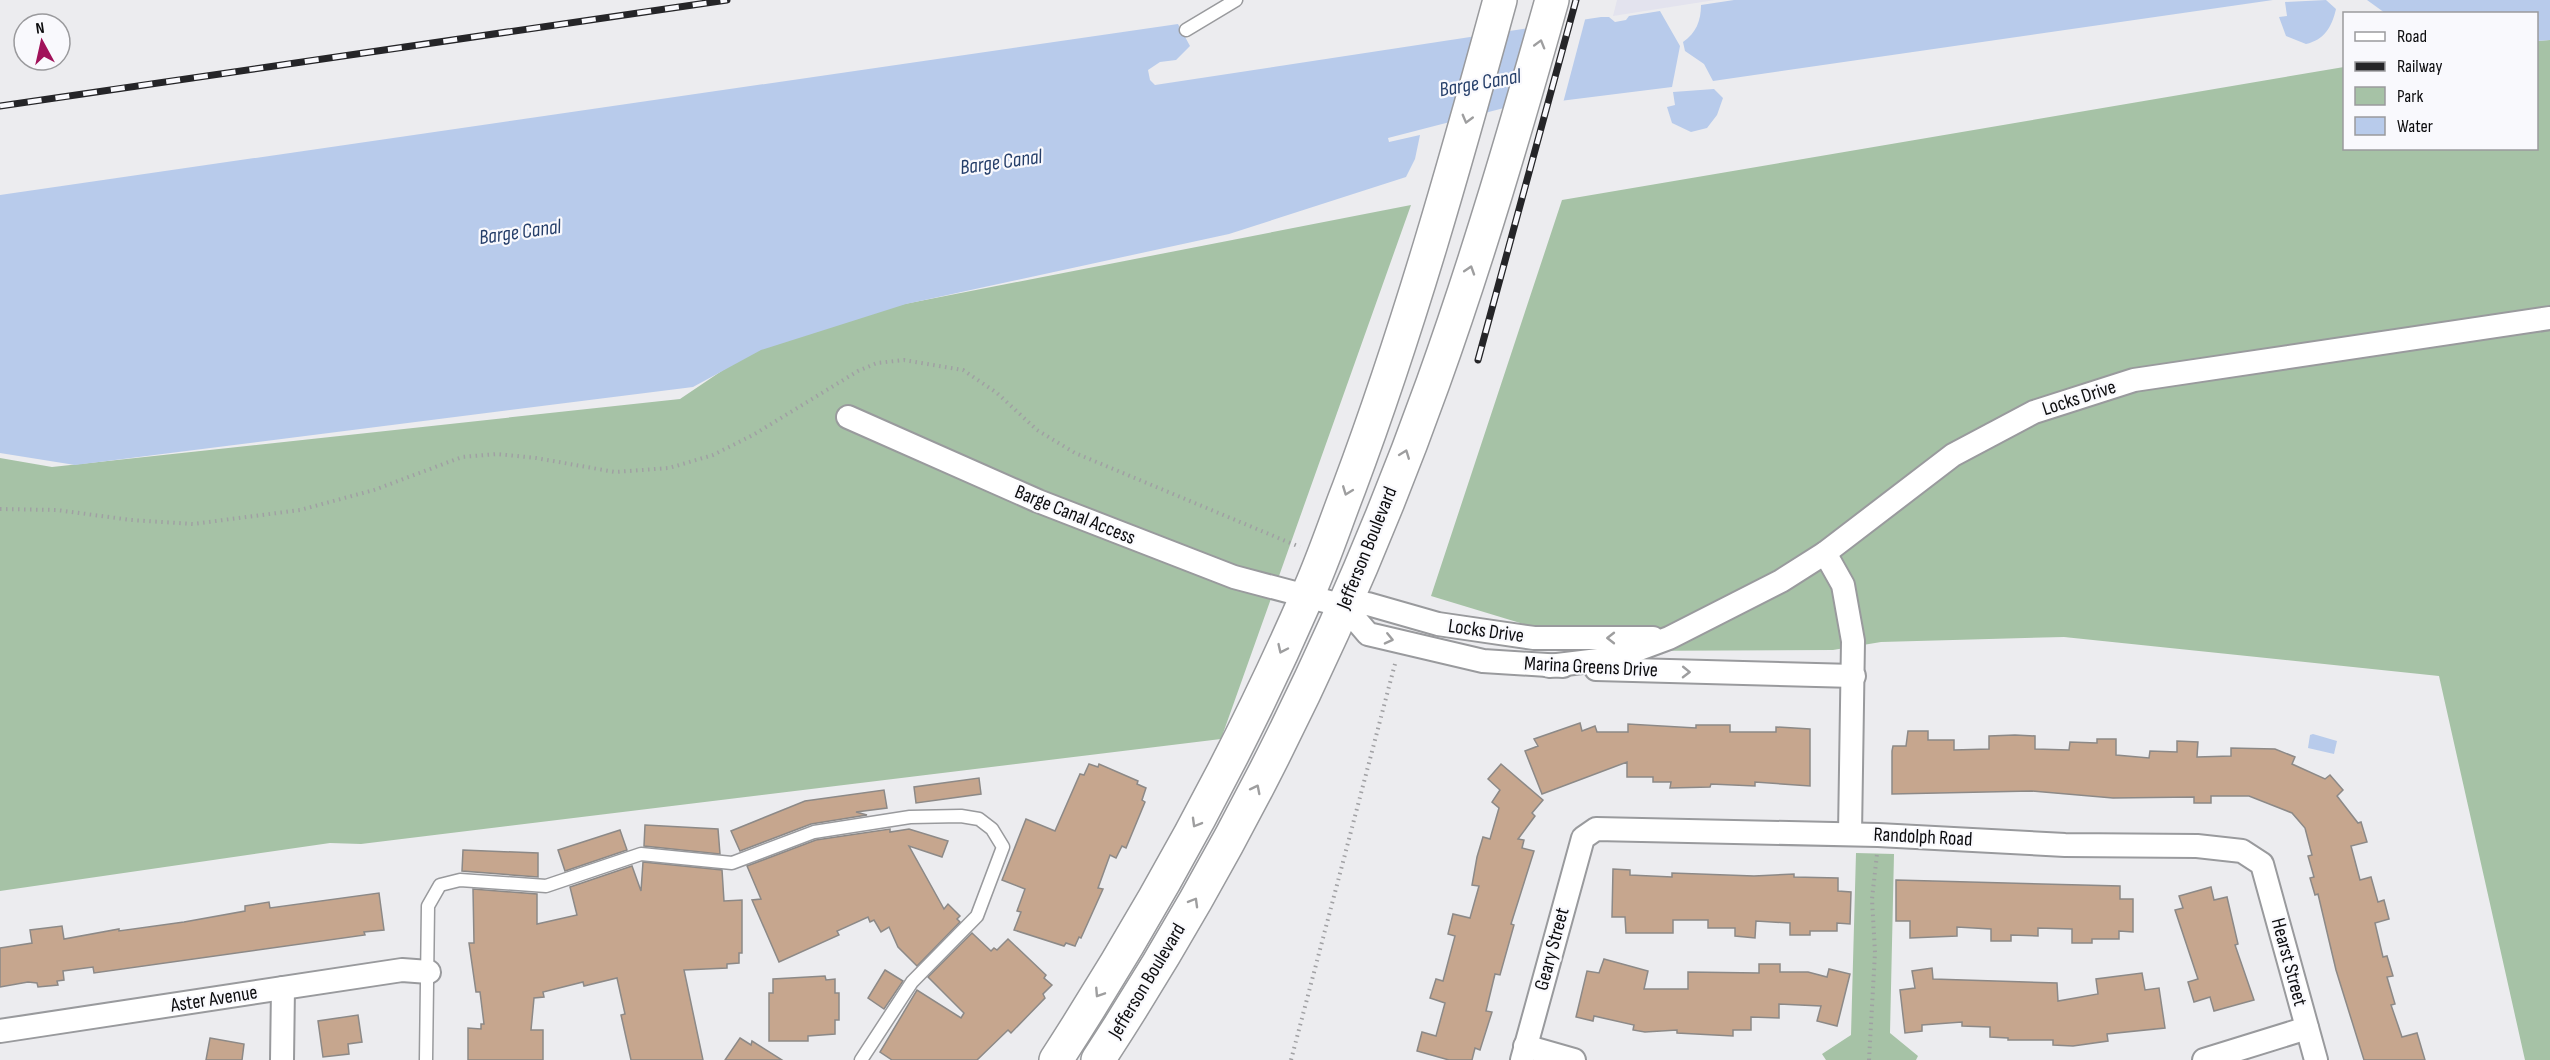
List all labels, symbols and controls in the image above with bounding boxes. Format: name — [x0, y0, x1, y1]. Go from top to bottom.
north arrow — [12, 12, 72, 72]
legend — [2343, 12, 2538, 150]
text: N — [35, 19, 46, 39]
text: Road — [2397, 26, 2427, 47]
one-way arrow — [1533, 39, 1545, 50]
text: Railway — [2397, 56, 2442, 77]
water label: Barge Canal — [1437, 63, 1524, 102]
text: Park — [2397, 86, 2423, 107]
one-way arrow — [1462, 114, 1475, 124]
text: Water — [2397, 116, 2433, 137]
water label: Barge Canal — [958, 144, 1045, 180]
water label: Barge Canal — [477, 214, 564, 250]
one-way arrow — [1462, 265, 1475, 276]
street label: Locks Drive — [2039, 375, 2119, 421]
one-way arrow — [1398, 450, 1410, 461]
street label: Barge Canal Access — [1011, 480, 1139, 550]
street label: Jefferson Boulevard — [1331, 483, 1402, 614]
one-way arrow — [1342, 485, 1355, 496]
street label: Locks Drive — [1447, 614, 1525, 648]
one-way arrow — [1384, 631, 1394, 644]
one-way arrow — [1606, 632, 1615, 644]
one-way arrow — [1278, 642, 1290, 653]
street label: Marina Greens Drive — [1524, 652, 1658, 682]
one-way arrow — [1682, 665, 1691, 678]
one-way arrow — [1248, 784, 1260, 795]
one-way arrow — [1192, 817, 1203, 828]
street label: Randolph Road — [1873, 822, 1973, 852]
one-way arrow — [1187, 898, 1198, 908]
street label: Geary Street — [1529, 905, 1575, 993]
street label: Hearst Street — [2266, 915, 2312, 1009]
street label: Jefferson Boulevard — [1103, 919, 1191, 1044]
street label: Aster Avenue — [168, 980, 259, 1018]
one-way arrow — [1096, 986, 1107, 997]

